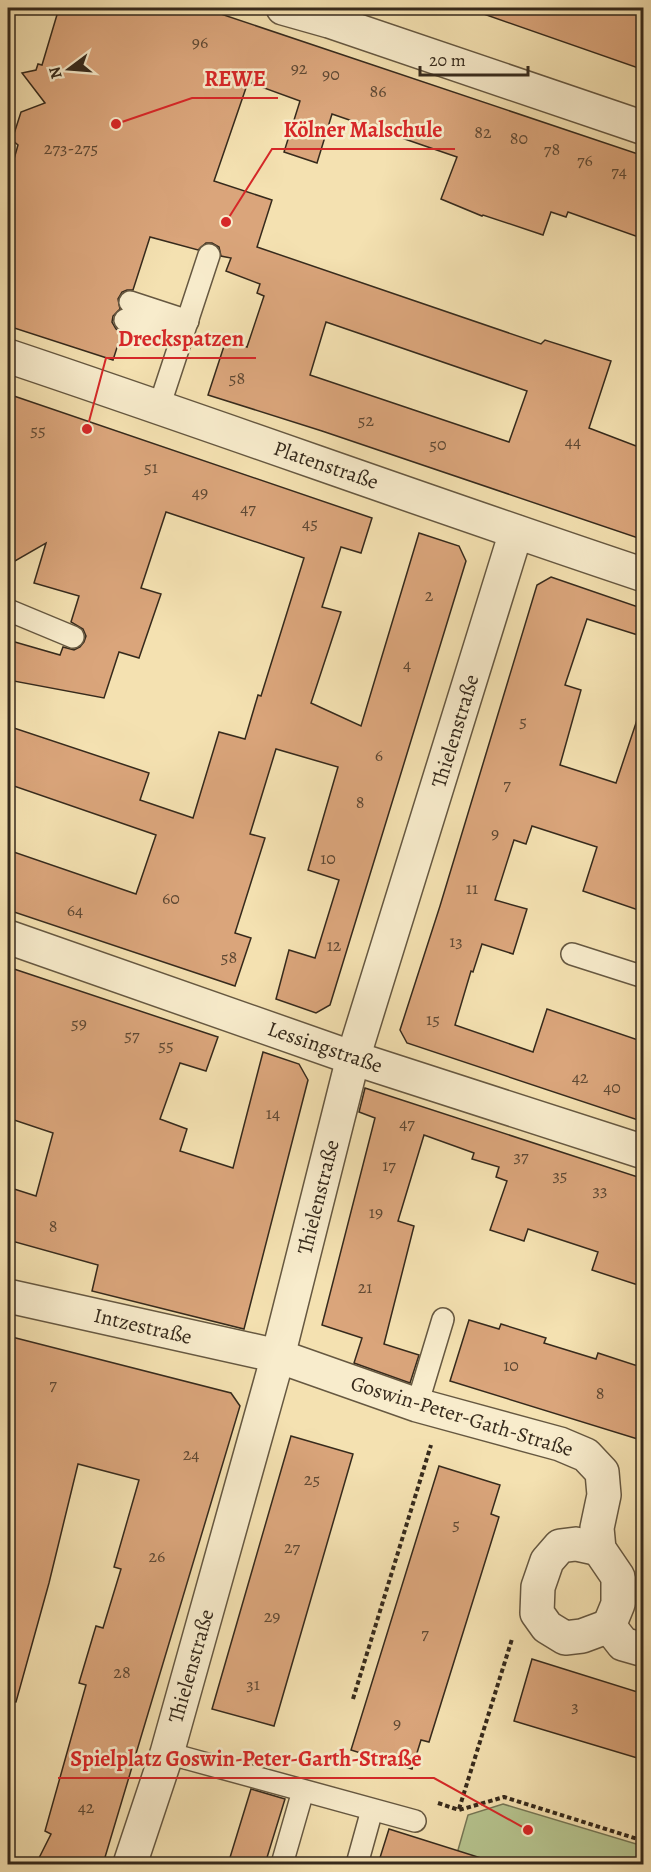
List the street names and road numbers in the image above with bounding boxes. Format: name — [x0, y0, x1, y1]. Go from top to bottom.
street label: Platenstraße — [270, 434, 382, 496]
street label: Thielenstraße — [425, 671, 485, 791]
street label: Lessingstraße — [264, 1014, 386, 1080]
street label: Thielenstraße — [290, 1137, 346, 1257]
street label: Intzestraße — [91, 1301, 195, 1351]
street label: Goswin-Peter-Gath-Straße — [347, 1369, 577, 1463]
street label: Thielenstraße — [161, 1606, 221, 1726]

